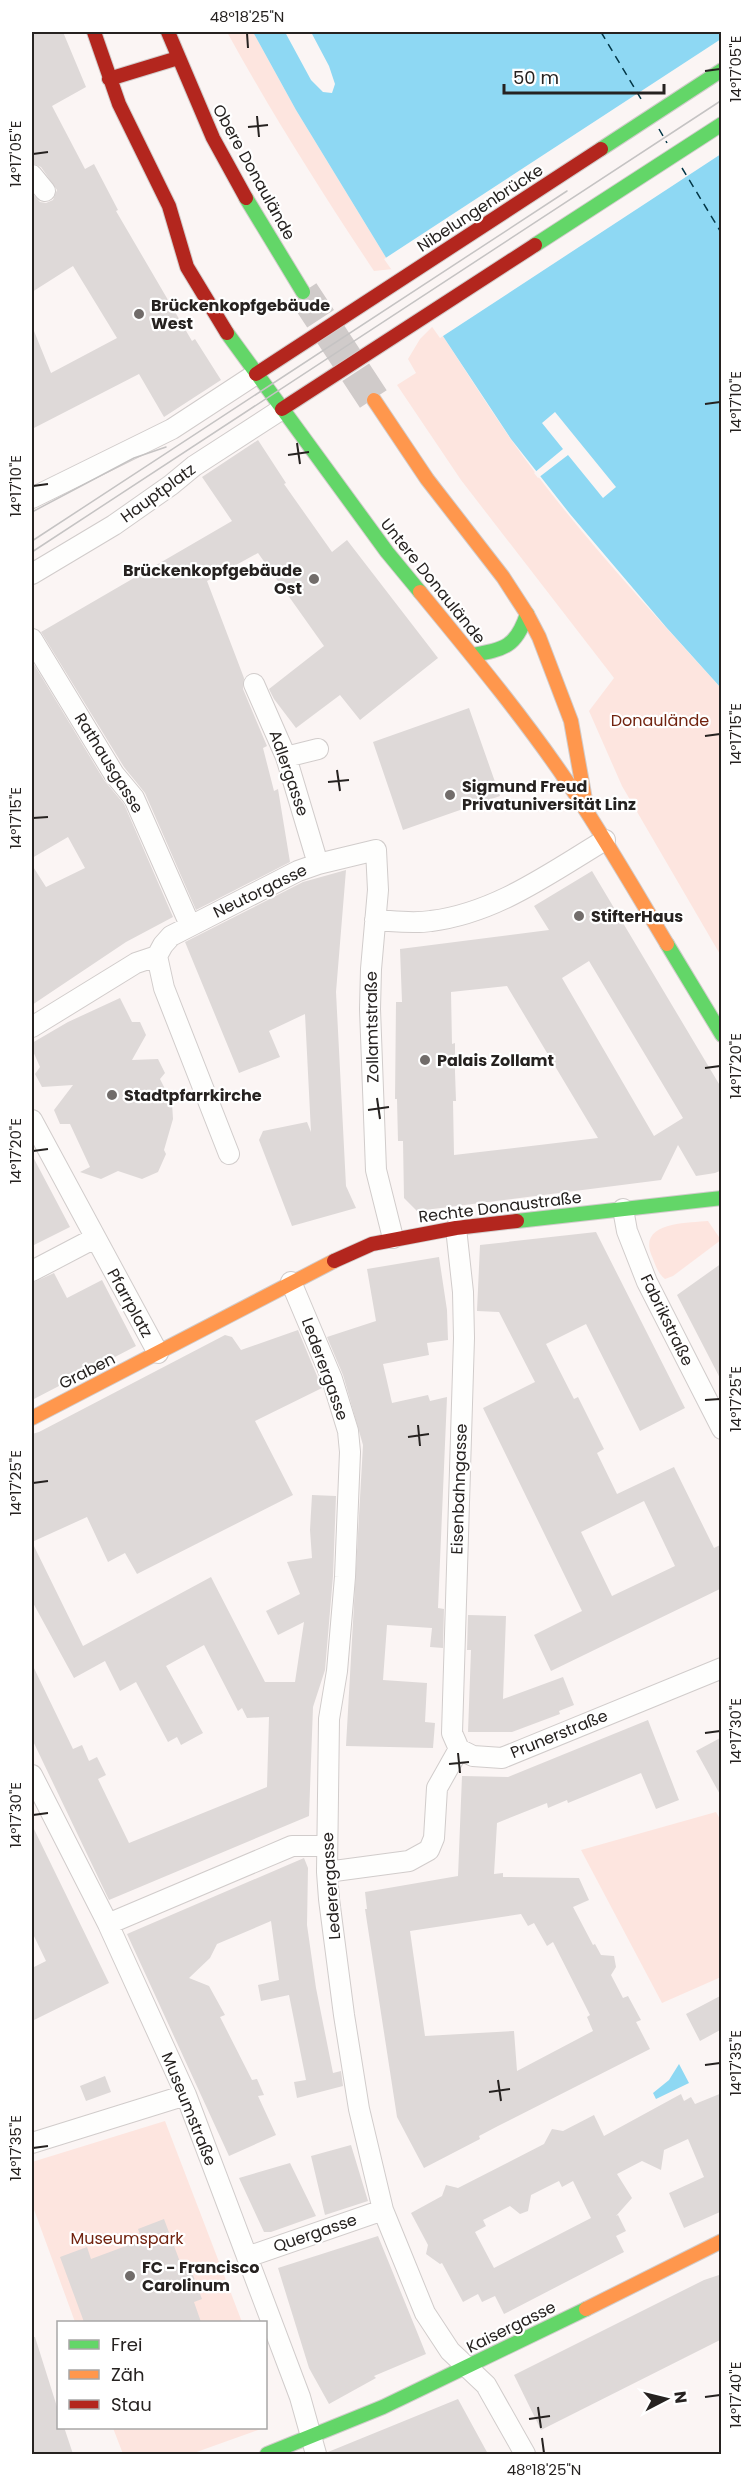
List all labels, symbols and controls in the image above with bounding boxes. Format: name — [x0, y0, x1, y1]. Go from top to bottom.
text: 48°18'25"N — [210, 6, 284, 27]
text: 14°17'05"E — [725, 36, 746, 102]
scale bar — [504, 57, 664, 95]
text: 50 m — [513, 65, 559, 90]
street label: Obere Donaulände — [207, 100, 301, 244]
text: 14°17'05"E — [5, 121, 26, 187]
street label: Nibelungenbrücke — [412, 158, 548, 257]
place label: Brückenkopfgebäude West — [151, 294, 330, 335]
marker: Brückenkopfgebäude West — [132, 307, 146, 321]
text: 14°17'10"E — [725, 371, 746, 433]
text: 14°17'10"E — [5, 455, 26, 517]
street label: Hauptplatz — [116, 458, 200, 528]
street label: Untere Donaulände — [375, 513, 491, 649]
place label: Brückenkopfgebäude Ost — [123, 559, 302, 600]
marker: Brückenkopfgebäude Ost — [307, 572, 321, 586]
text: 14°17'15"E — [725, 703, 746, 765]
street label: Rathausgasse — [69, 708, 149, 818]
park label: Donaulände — [611, 709, 709, 732]
street label: Adlergasse — [264, 727, 314, 819]
place label: Sigmund Freud Privatuniversität Linz — [462, 775, 636, 816]
text: 14°17'15"E — [5, 787, 26, 849]
marker: Sigmund Freud Privatuniversität Linz — [443, 788, 457, 802]
street label: Neutorgasse — [209, 858, 311, 924]
place label: StifterHaus — [591, 905, 683, 928]
marker: StifterHaus — [572, 909, 586, 923]
street label: Zollamtstraße — [360, 971, 384, 1083]
text: 14°17'20"E — [725, 1033, 746, 1099]
place label: Palais Zollamt — [437, 1049, 554, 1072]
marker: Palais Zollamt — [418, 1053, 432, 1067]
place label: Stadtpfarrkirche — [124, 1084, 262, 1107]
marker: Stadtpfarrkirche — [105, 1088, 119, 1102]
text: 14°17'20"E — [5, 1118, 26, 1184]
street label: Rechte Donaustraße — [417, 1186, 583, 1228]
street label: Pfarrplatz — [102, 1264, 158, 1342]
street label: Fabrikstraße — [635, 1270, 699, 1370]
street label: Lederergasse — [296, 1314, 354, 1424]
street label: Graben — [55, 1347, 119, 1395]
text: 14°17'25"E — [725, 1366, 746, 1432]
street label: Eisenbahngasse — [445, 1423, 473, 1555]
text: 14°17'25"E — [5, 1450, 26, 1516]
text: 14°17'30"E — [725, 1698, 746, 1764]
street label: Prunerstraße — [507, 1704, 611, 1764]
text: 14°17'30"E — [5, 1782, 26, 1848]
street label: Lederergasse — [316, 1831, 346, 1941]
text: 14°17'35"E — [725, 2030, 746, 2096]
street label: Museumstraße — [156, 2049, 222, 2169]
text: 14°17'35"E — [5, 2115, 26, 2181]
street label: Quergasse — [270, 2208, 360, 2258]
park label: Museumspark — [70, 2227, 184, 2250]
place label: FC - Francisco Carolinum — [142, 2256, 259, 2297]
marker: FC - Francisco Carolinum — [123, 2269, 137, 2283]
street label: Kaisergasse — [462, 2295, 560, 2359]
legend — [57, 2321, 267, 2429]
text: Frei — [111, 2332, 142, 2357]
text: Zäh — [111, 2362, 144, 2387]
text: 14°17'40"E — [725, 2362, 746, 2428]
north arrow — [636, 2369, 696, 2429]
text: N — [668, 2390, 693, 2405]
text: Stau — [111, 2392, 152, 2417]
text: 48°18'25"N — [507, 2459, 581, 2480]

